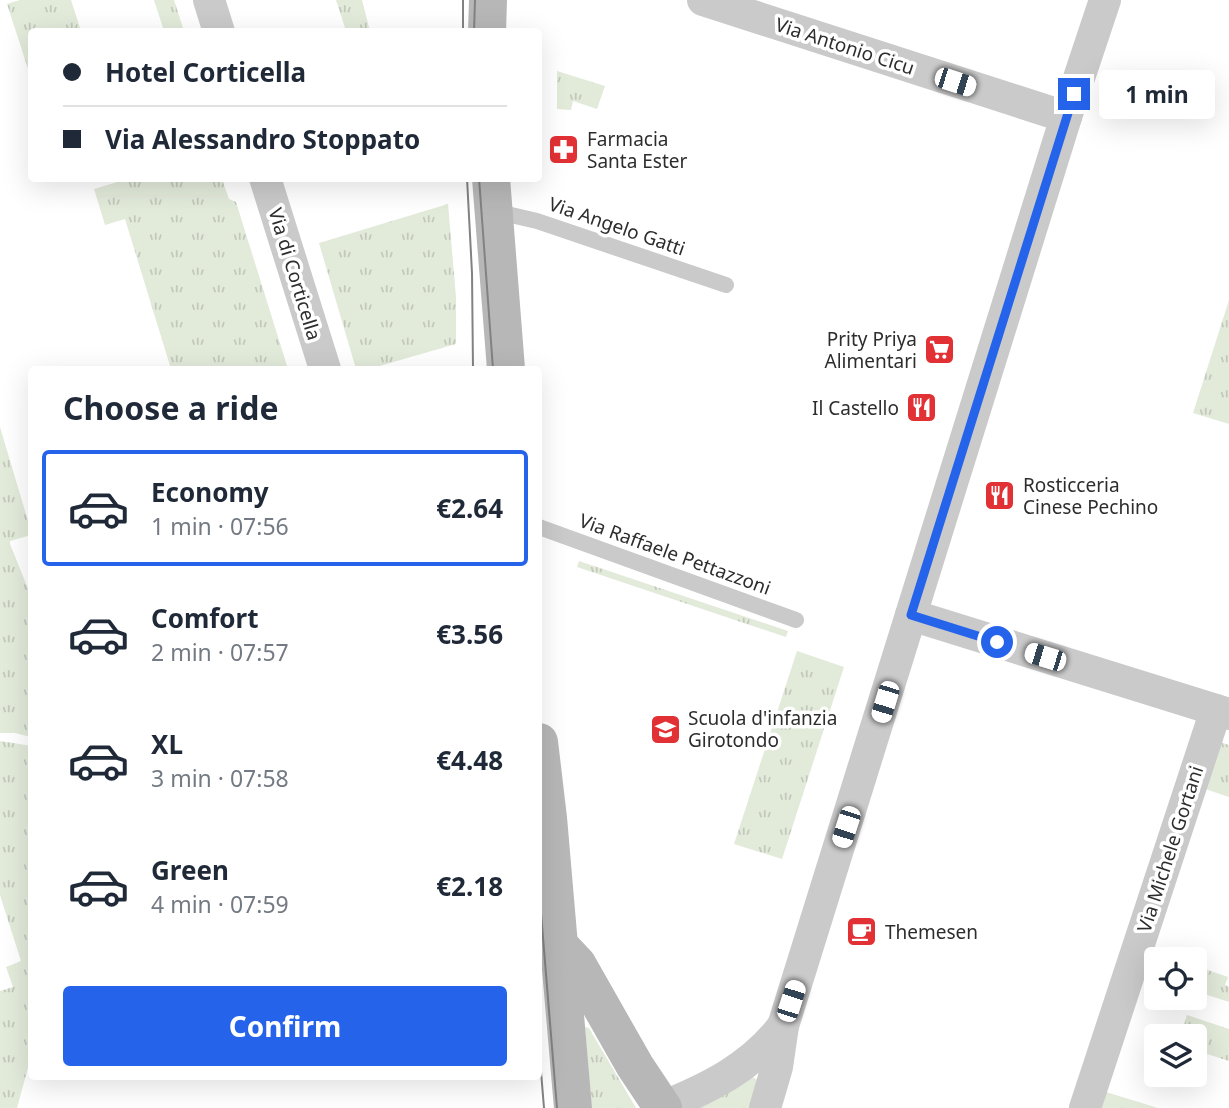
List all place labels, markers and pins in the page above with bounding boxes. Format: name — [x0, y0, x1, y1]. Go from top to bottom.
place label: Farmacia Santa Ester — [587, 126, 688, 174]
pharmacy icon: Farmacia Santa Ester — [547, 133, 581, 167]
place label: Prity Priya Alimentari — [825, 326, 917, 374]
supermarket icon: Prity Priya Alimentari — [923, 333, 957, 367]
restaurant icon: Il Castello — [905, 391, 939, 425]
place label: Il Castello — [812, 395, 899, 421]
place label: Rosticceria Cinese Pechino — [1023, 472, 1158, 520]
restaurant icon: Rosticceria Cinese Pechino — [983, 479, 1017, 513]
place label: Scuola d'infanzia Girotondo — [688, 705, 837, 753]
school or university icon: Scuola d'infanzia Girotondo — [648, 712, 682, 746]
cafe icon: Themesen — [845, 915, 879, 949]
place label: Themesen — [885, 919, 978, 945]

